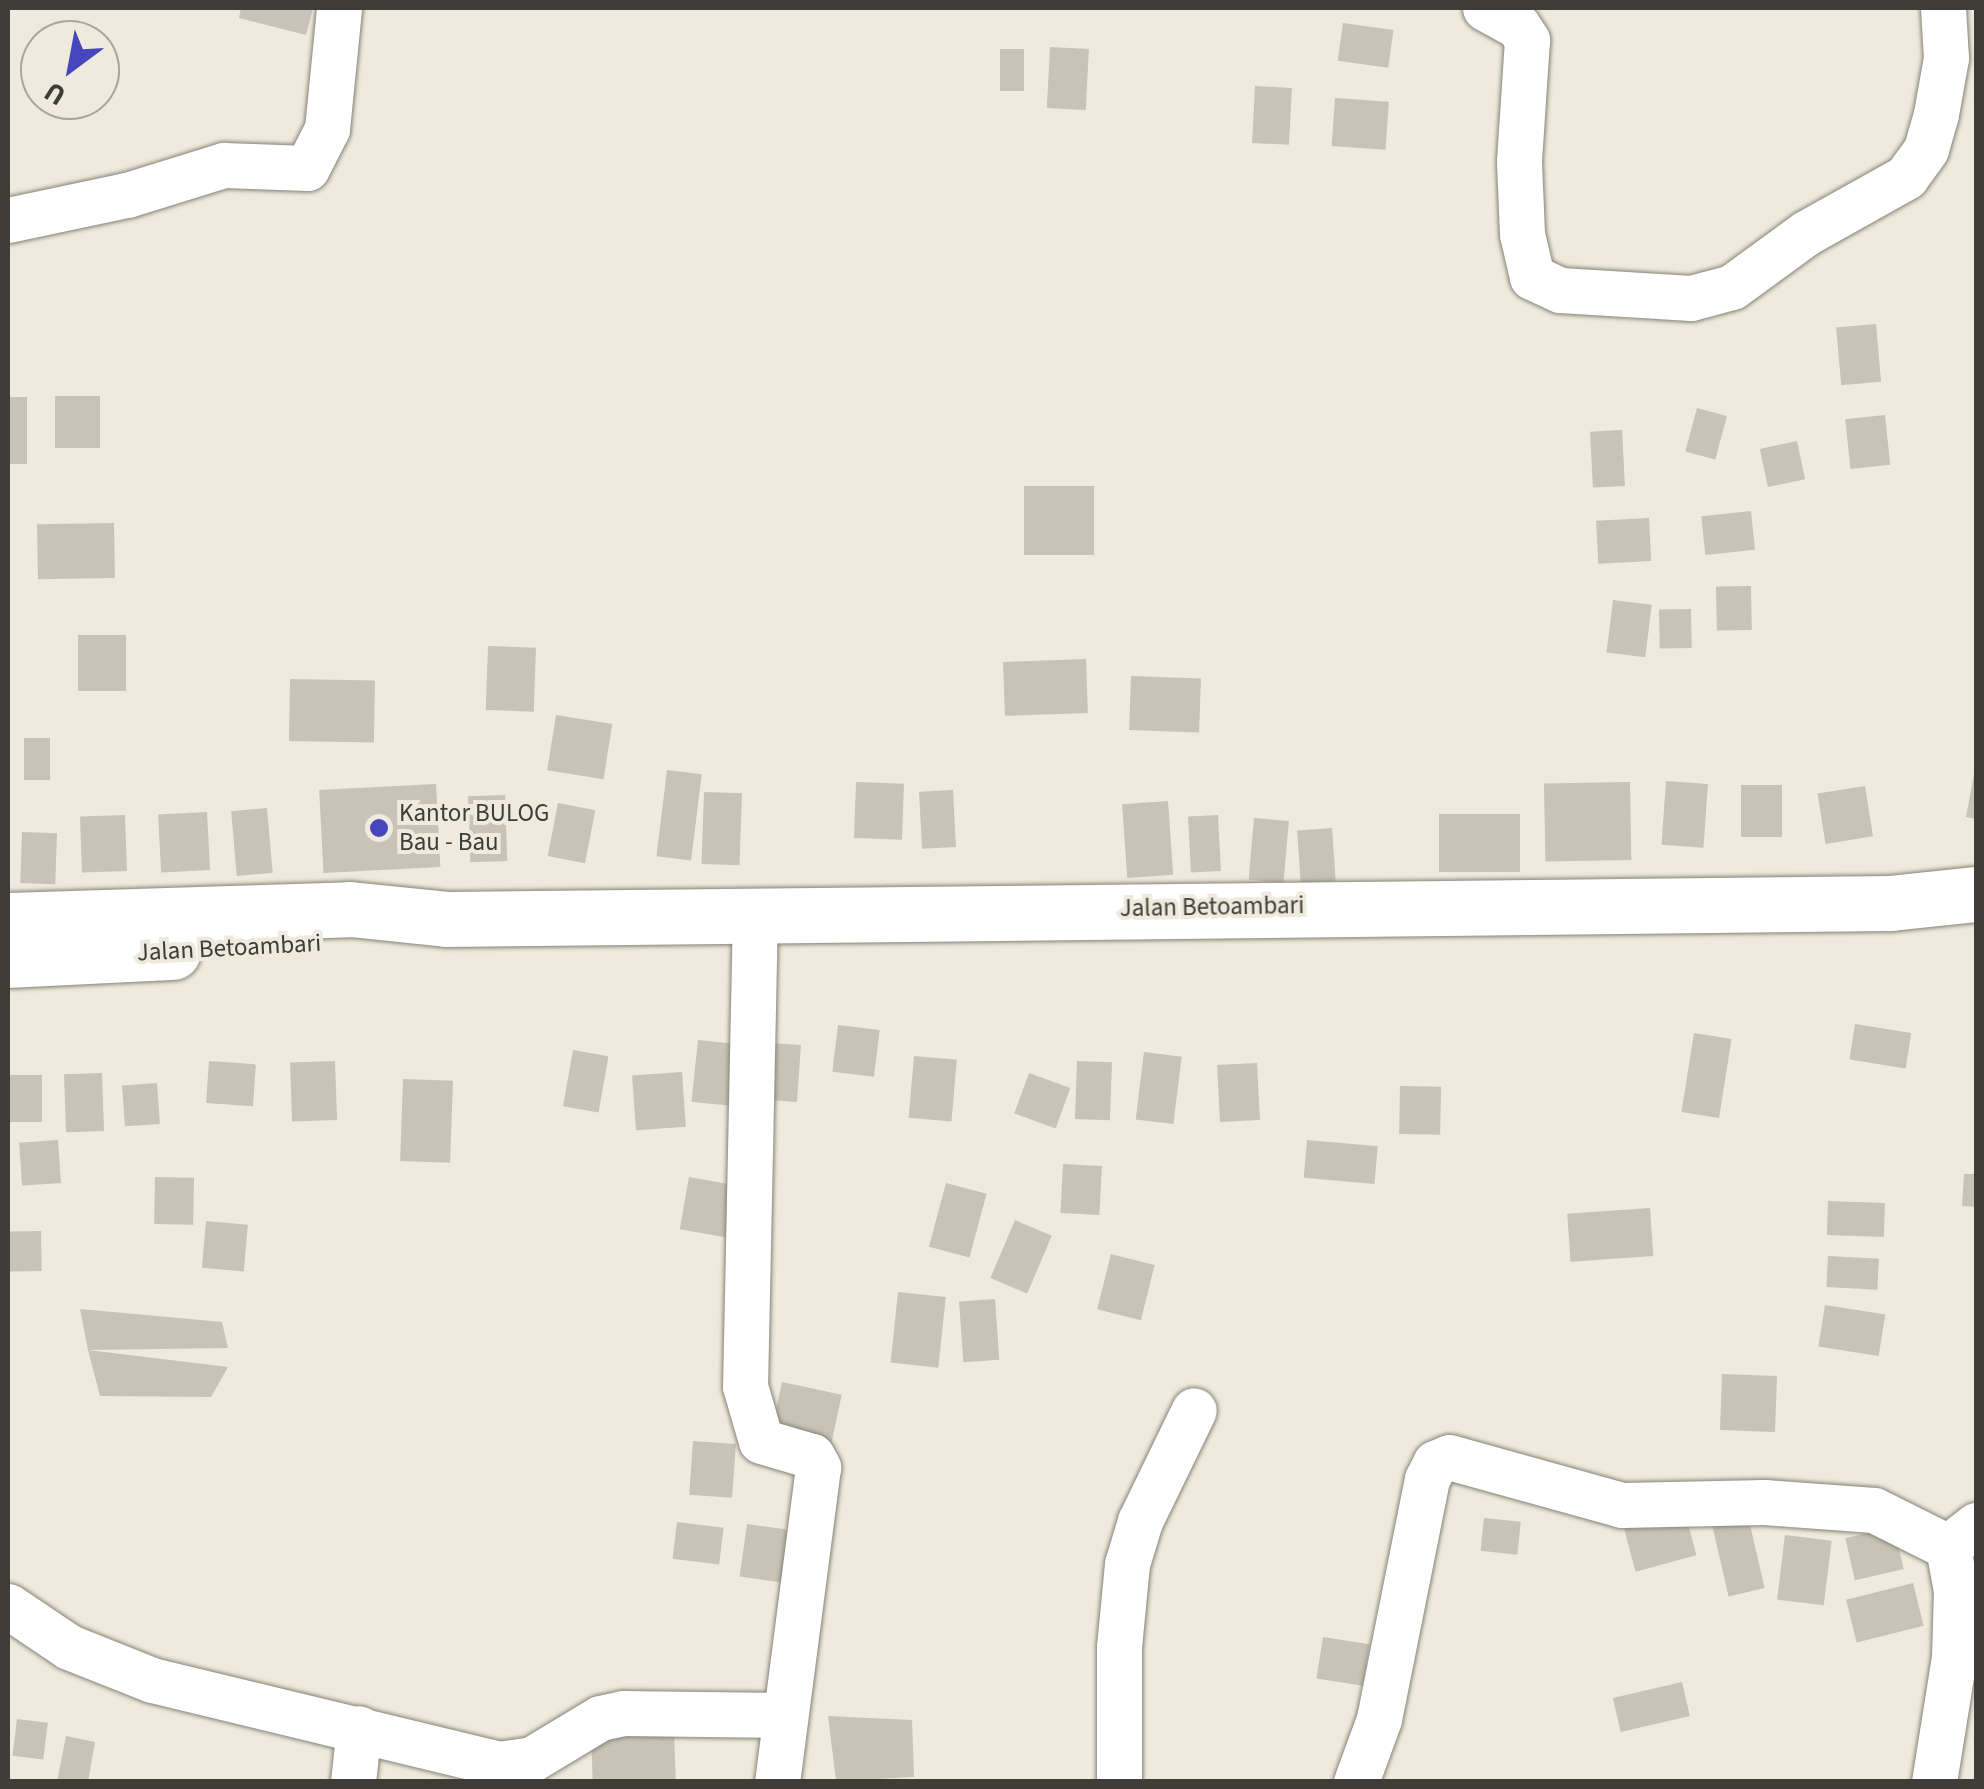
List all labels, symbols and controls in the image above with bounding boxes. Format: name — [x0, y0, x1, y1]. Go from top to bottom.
north arrow — [20, 20, 120, 120]
text: U — [37, 72, 74, 116]
place label: Kantor BULOG Bau - Bau — [399, 799, 549, 858]
marker: Kantor BULOG Bau - Bau — [368, 817, 390, 839]
street label: Jalan Betoambari — [1119, 890, 1305, 924]
street label: Jalan Betoambari — [136, 928, 322, 968]

